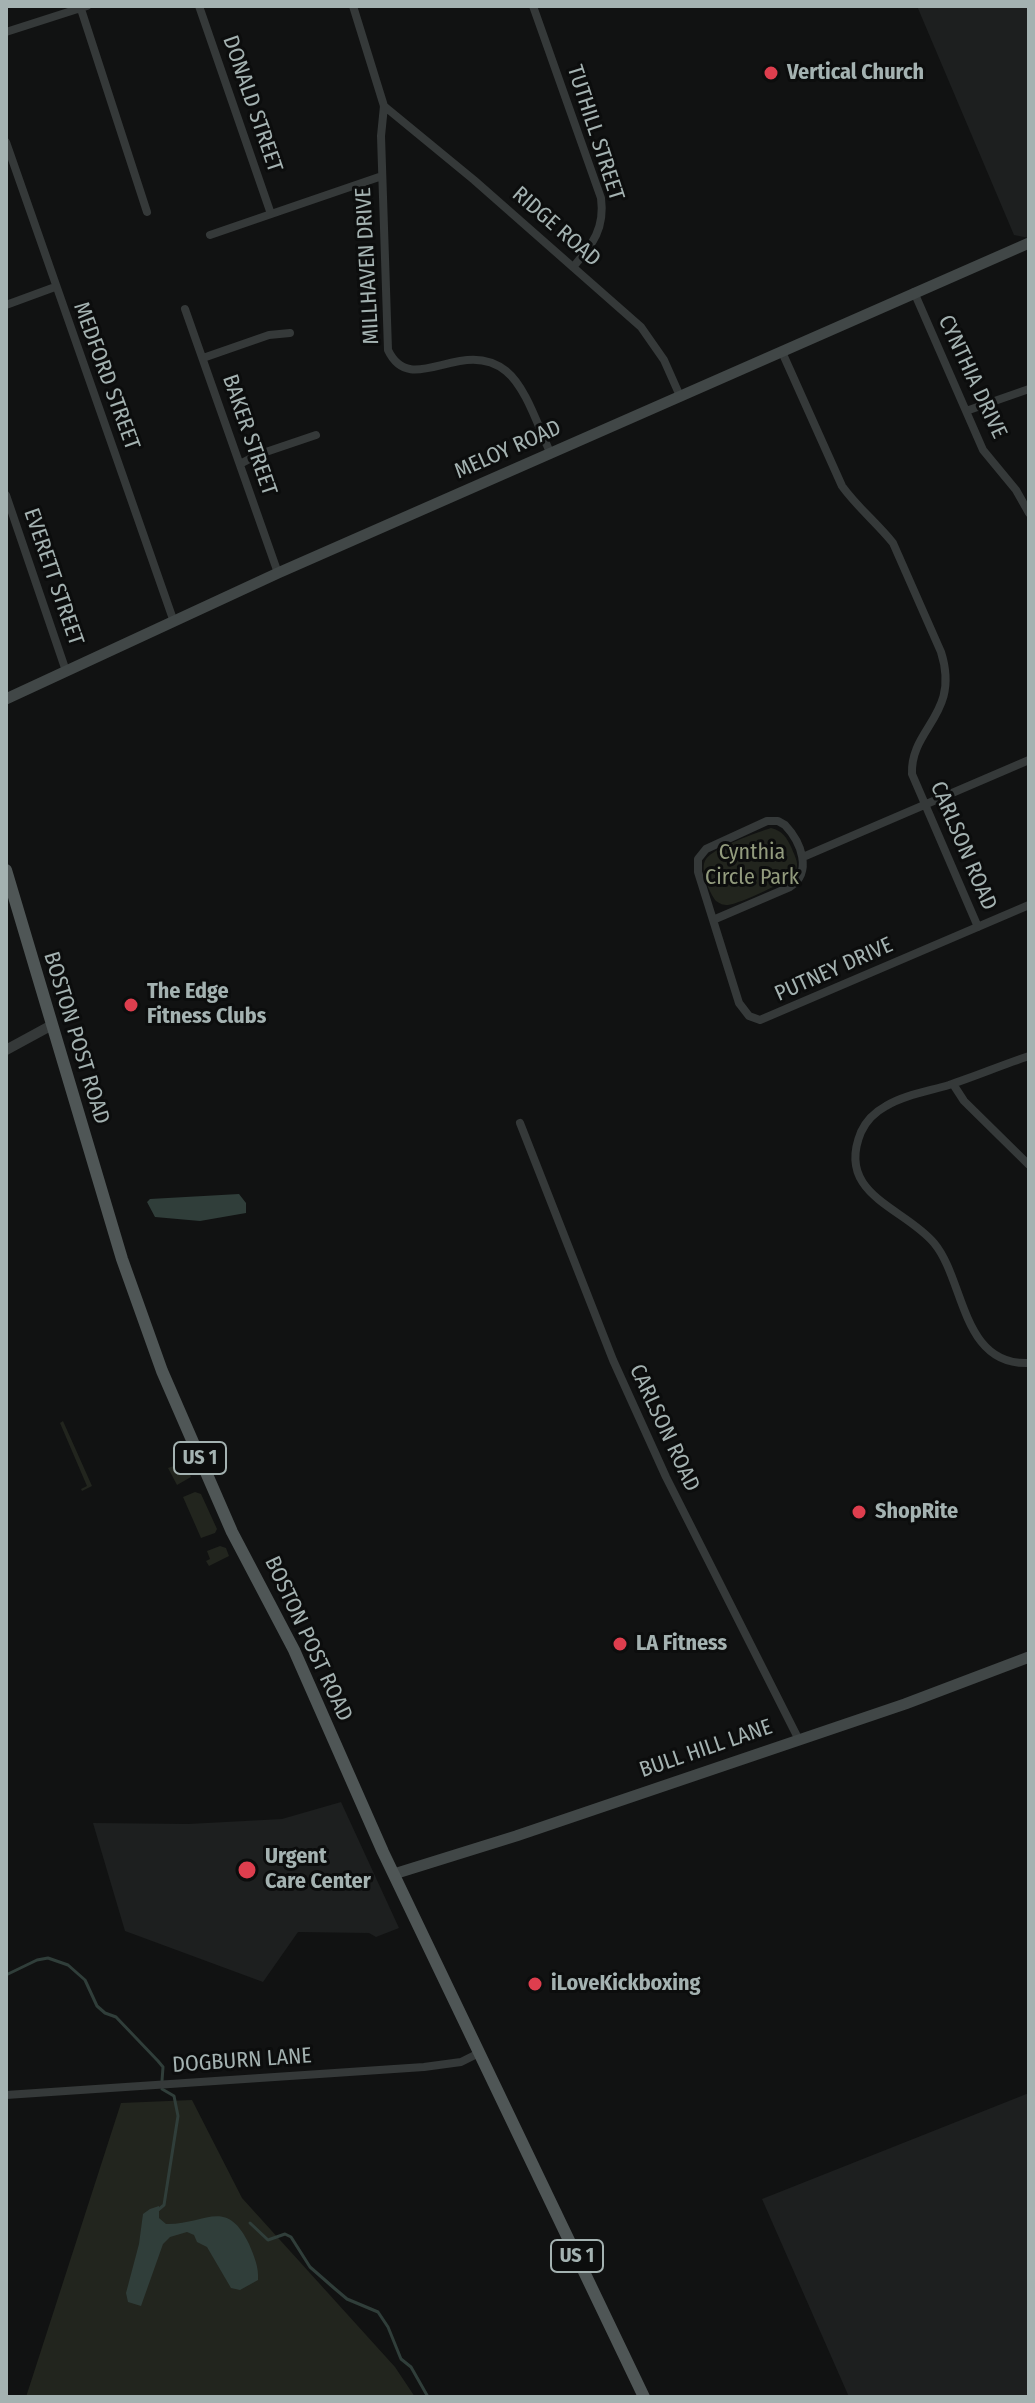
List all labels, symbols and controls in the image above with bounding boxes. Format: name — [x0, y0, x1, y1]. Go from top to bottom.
street label: DONALD STREET — [216, 32, 288, 176]
place label: Vertical Church — [787, 60, 924, 86]
street label: TUTHILL STREET — [561, 62, 629, 204]
marker: Vertical Church — [762, 64, 780, 82]
street label: RIDGE ROAD — [506, 181, 606, 273]
street label: MILLHAVEN DRIVE — [351, 187, 385, 345]
street label: MEDFORD STREET — [67, 299, 145, 453]
street label: CYNTHIA DRIVE — [932, 311, 1012, 443]
street label: BAKER STREET — [216, 371, 282, 499]
street label: MELOY ROAD — [451, 415, 565, 485]
street label: EVERETT STREET — [17, 505, 89, 649]
street label: CARLSON ROAD — [924, 778, 1002, 914]
park label: Cynthia Circle Park — [705, 840, 799, 892]
street label: PUTNEY DRIVE — [771, 932, 897, 1008]
street label: BOSTON POST ROAD — [37, 949, 115, 1127]
place label: The Edge Fitness Clubs — [147, 979, 266, 1030]
marker: The Edge Fitness Clubs — [122, 996, 140, 1014]
street label: CARLSON ROAD — [623, 1360, 705, 1496]
road number: US 1 — [174, 1442, 226, 1474]
place label: ShopRite — [875, 1499, 958, 1525]
marker: ShopRite — [850, 1503, 868, 1521]
street label: BOSTON POST ROAD — [258, 1552, 358, 1726]
place label: LA Fitness — [636, 1631, 727, 1657]
marker: LA Fitness — [611, 1635, 629, 1653]
street label: BULL HILL LANE — [636, 1714, 776, 1784]
place label: Urgent Care Center — [265, 1844, 371, 1896]
marker: Urgent Care Center — [236, 1859, 258, 1881]
place label: iLoveKickboxing — [551, 1971, 701, 1997]
marker: iLoveKickboxing — [526, 1975, 544, 1993]
street label: DOGBURN LANE — [171, 2043, 313, 2079]
road number: US 1 — [551, 2240, 603, 2272]

